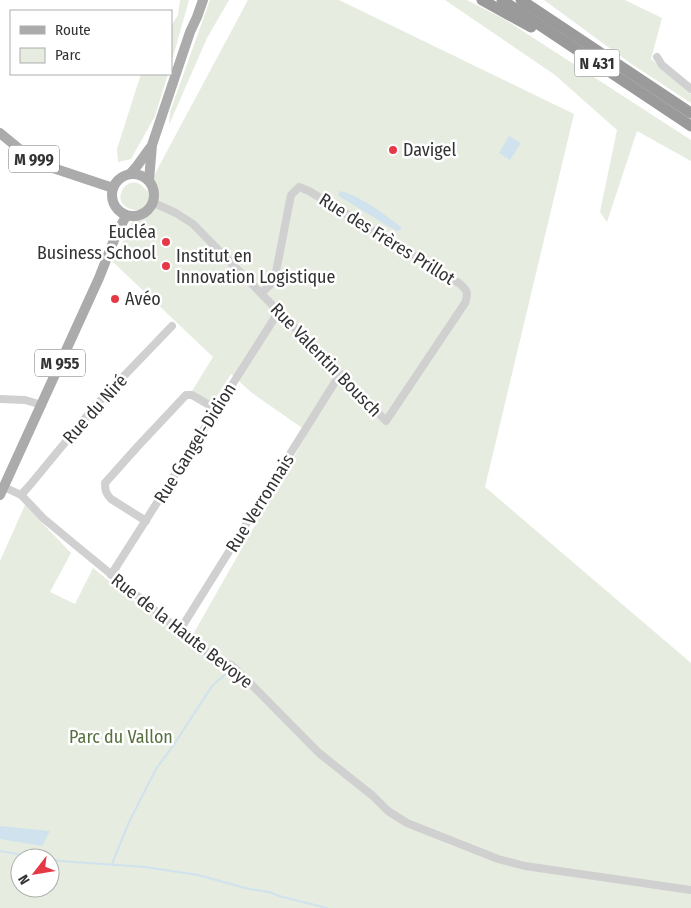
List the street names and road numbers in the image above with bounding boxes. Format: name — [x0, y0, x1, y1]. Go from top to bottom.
road number: N 431 — [574, 49, 620, 76]
road number: M 999 — [9, 146, 59, 172]
street label: Rue des Frères Prillot — [315, 188, 459, 290]
street label: Rue Valentin Bousch — [266, 298, 386, 422]
road number: M 955 — [35, 349, 85, 376]
street label: Rue du Niré — [58, 370, 132, 448]
street label: Rue Gangel-Didion — [149, 379, 241, 507]
street label: Rue Verronnais — [221, 450, 299, 556]
street label: Rue de la Haute Bevoye — [107, 569, 257, 693]

